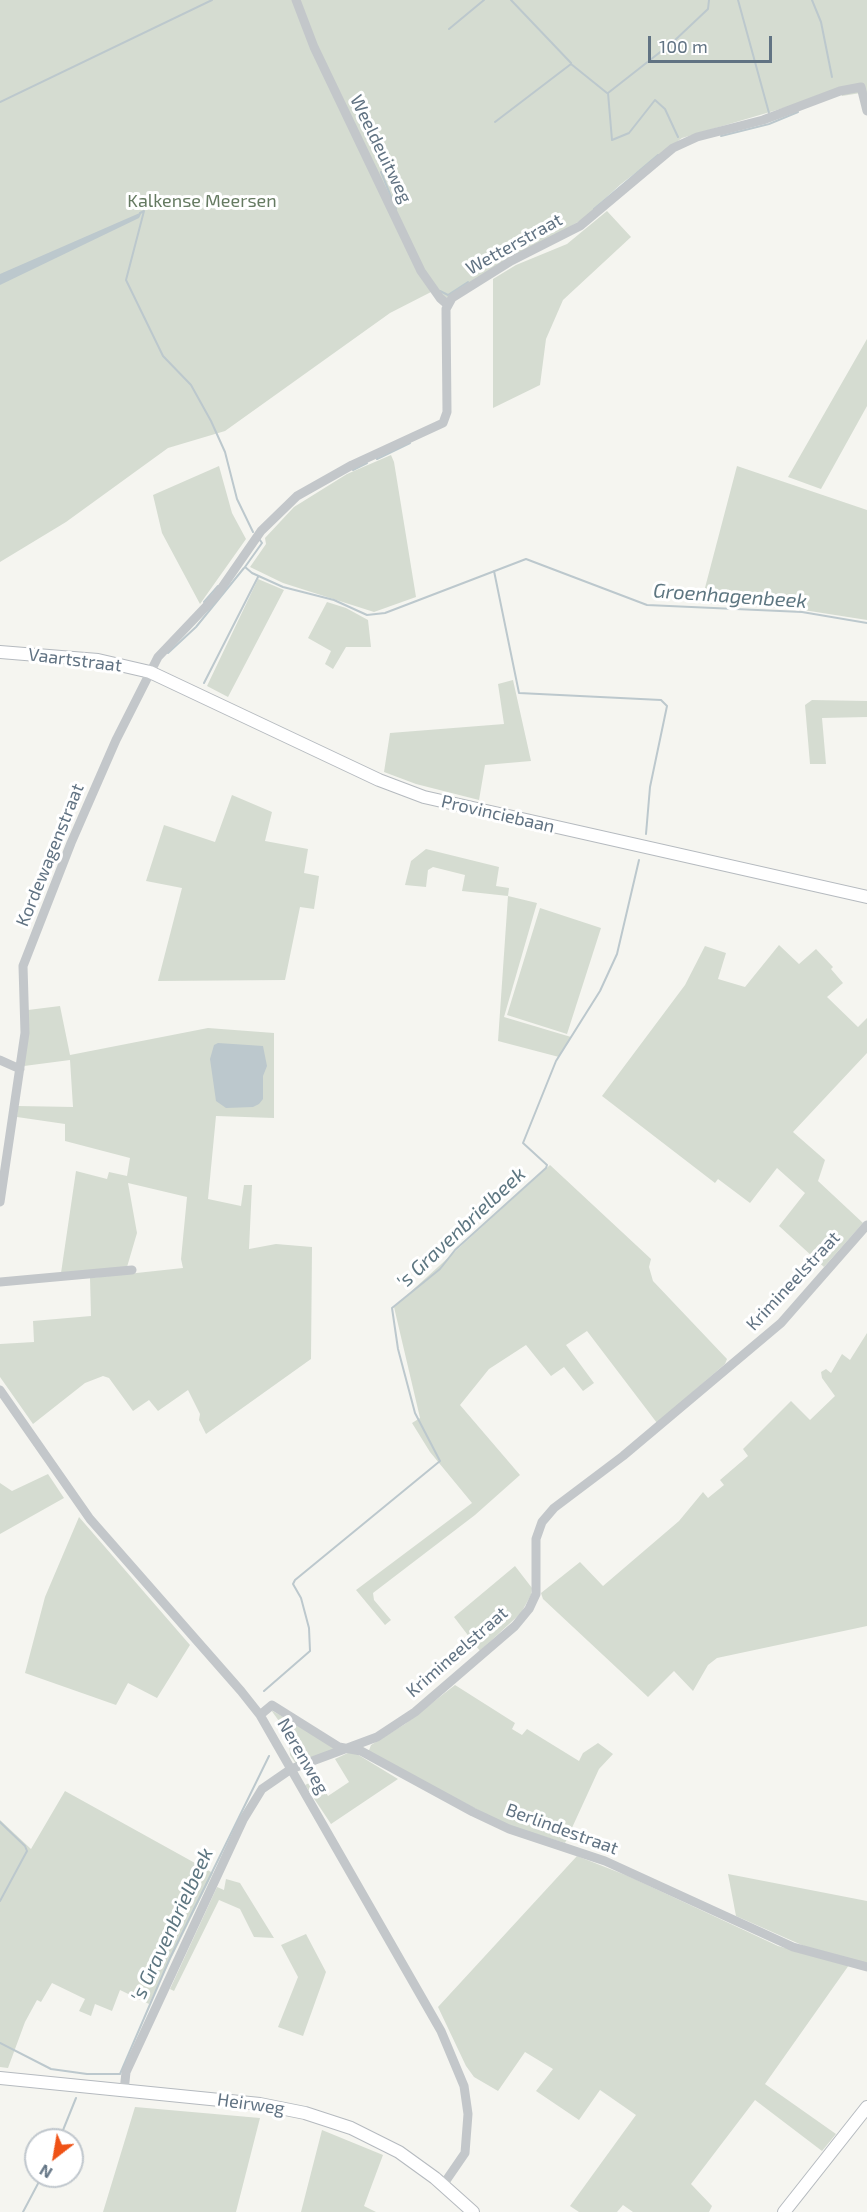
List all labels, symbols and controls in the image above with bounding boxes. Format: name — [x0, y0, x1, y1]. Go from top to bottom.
scale bar — [651, 24, 776, 62]
text: 100 m — [659, 35, 708, 57]
street label: Weeldeuitweg — [346, 91, 416, 207]
park label: Kalkense Meersen — [127, 190, 277, 212]
street label: Wetterstraat — [462, 209, 566, 279]
water label: Groenhagenbeek — [652, 579, 808, 613]
street label: Vaartstraat — [27, 644, 123, 676]
street label: Kordewagenstraat — [11, 780, 89, 930]
street label: Provinciebaan — [439, 790, 557, 838]
water label: 's Gravenbrielbeek — [392, 1162, 530, 1294]
street label: Krimineelstraat — [742, 1227, 844, 1335]
street label: Krimineelstraat — [402, 1602, 512, 1702]
street label: Nerenweg — [273, 1714, 333, 1798]
street label: Berlindestraat — [503, 1799, 621, 1859]
water label: 's Gravenbrielbeek — [126, 1844, 218, 2006]
street label: Heirweg — [216, 2089, 286, 2119]
north arrow — [24, 2128, 84, 2188]
text: N — [36, 2161, 55, 2183]

